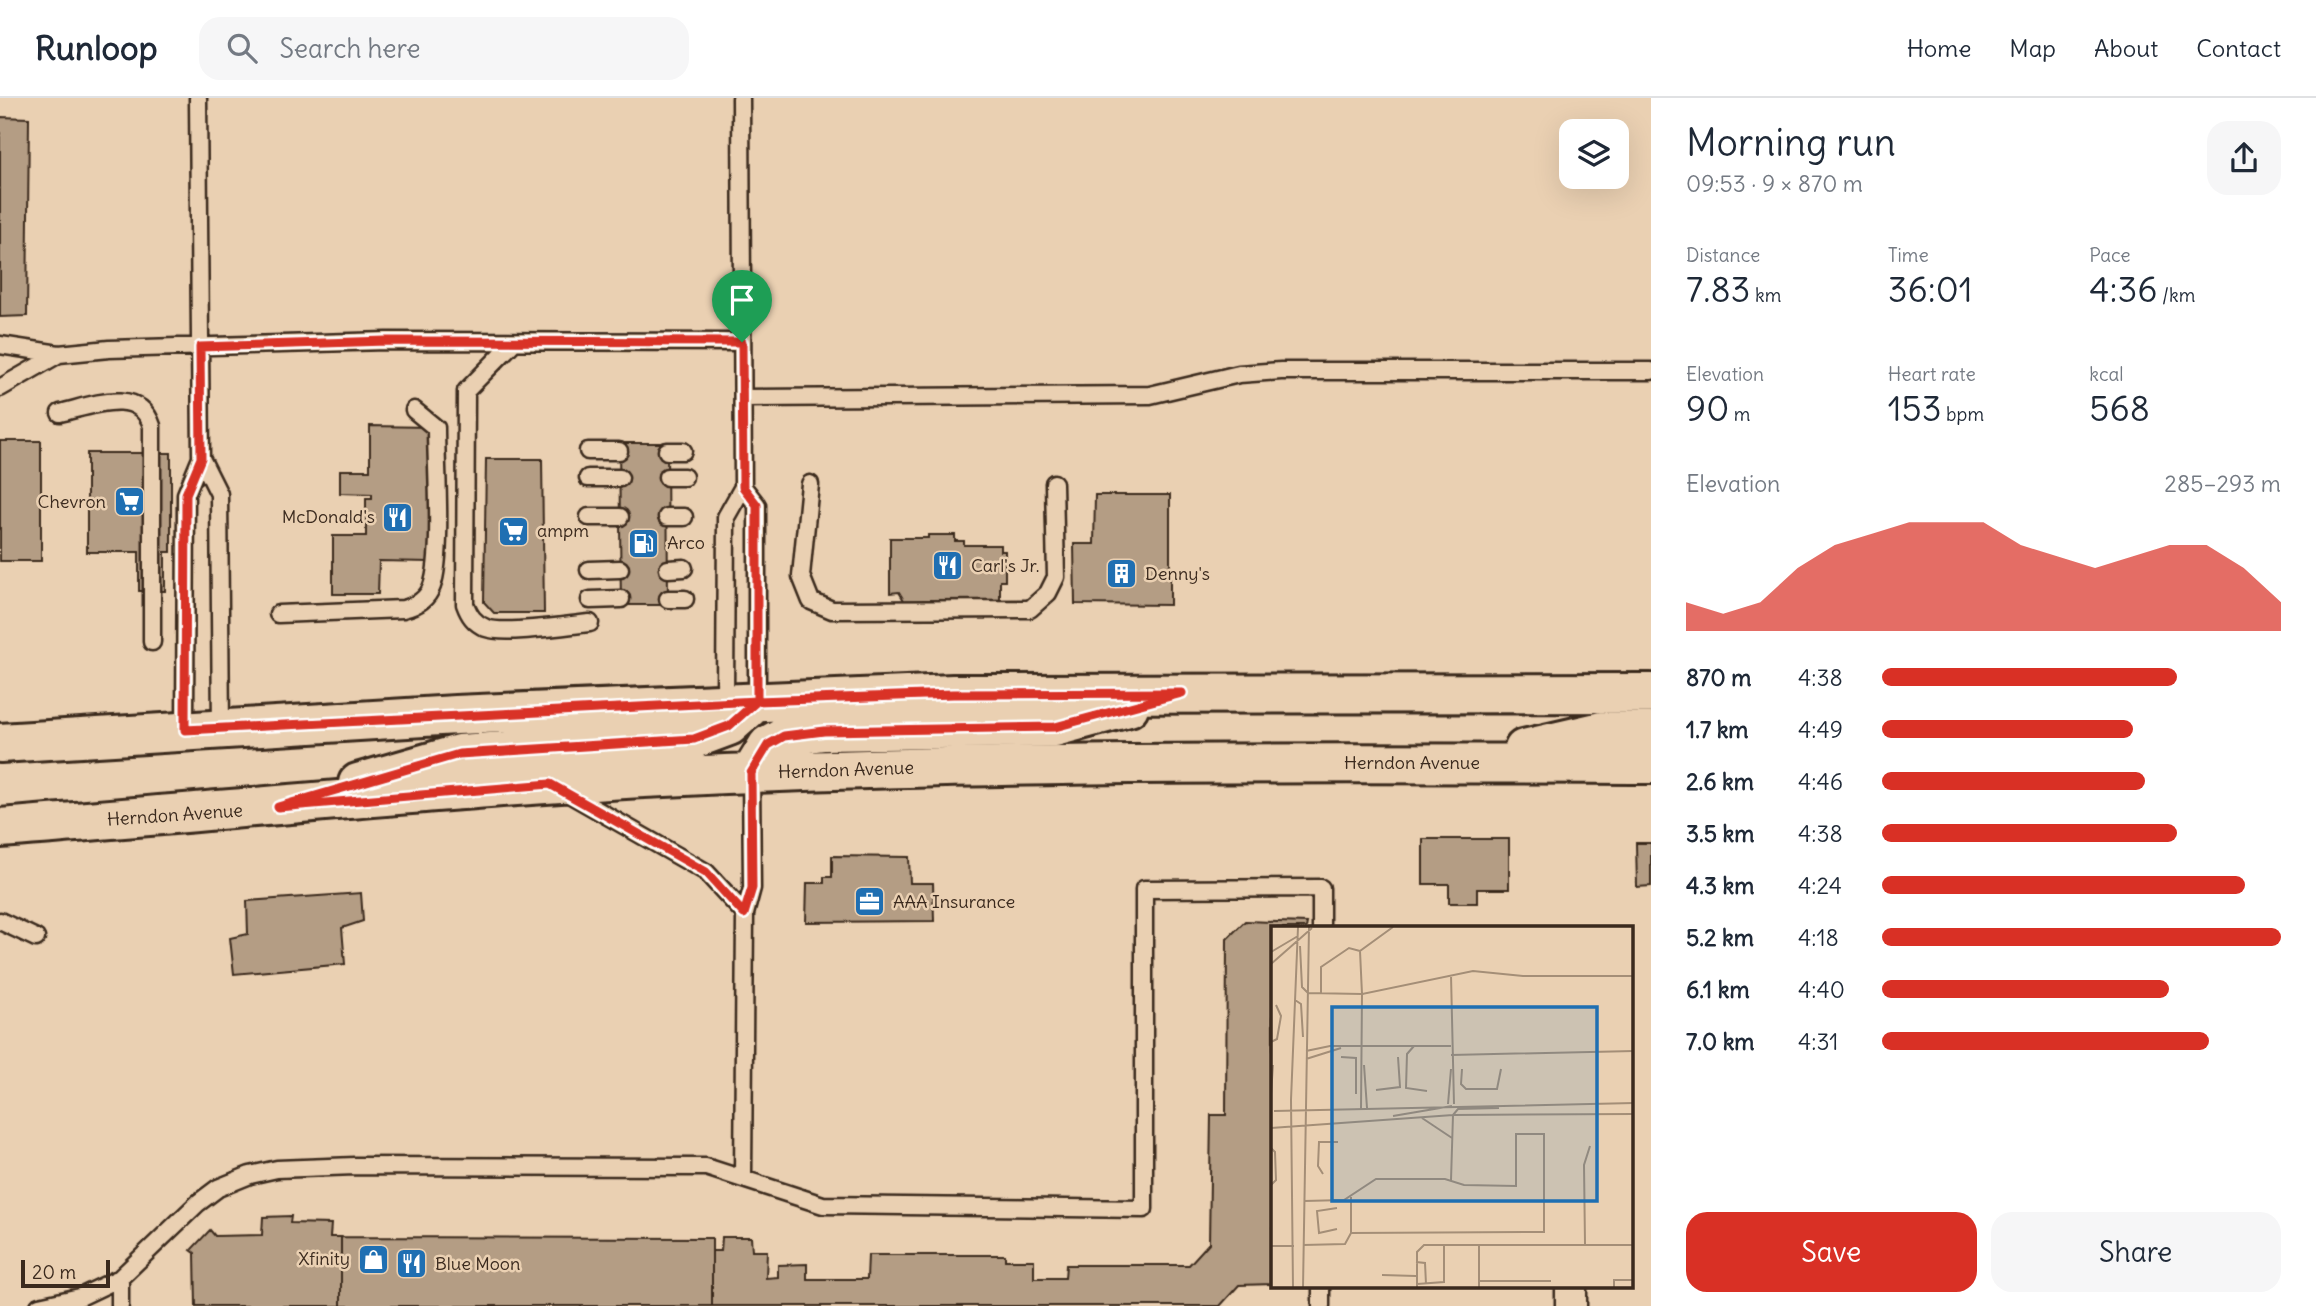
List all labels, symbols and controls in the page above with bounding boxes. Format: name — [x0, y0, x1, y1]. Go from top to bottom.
search box — [199, 17, 689, 80]
text: Runloop — [35, 27, 157, 69]
icon: search — [223, 29, 261, 67]
text: Search here — [279, 32, 420, 65]
text: Home — [1907, 33, 1971, 63]
text: Map — [2009, 33, 2056, 63]
text: About — [2094, 33, 2158, 63]
text: Contact — [2196, 33, 2281, 63]
map controls — [1559, 119, 1629, 189]
button: layers — [1559, 119, 1629, 189]
text: Morning run — [1686, 119, 1896, 166]
button: share — [2207, 121, 2281, 195]
text: 09:53 · 9 × 870 m — [1686, 169, 1863, 198]
text: Distance — [1686, 243, 1760, 267]
text: Time — [1888, 243, 1929, 267]
text: Pace — [2089, 243, 2131, 267]
text: 7.83 — [1686, 267, 1750, 311]
text: 36:01 — [1888, 267, 1973, 311]
text: 4:36 — [2089, 267, 2158, 311]
pin — [712, 270, 772, 342]
icon: arrive — [723, 281, 761, 319]
text: km — [1750, 283, 1781, 307]
text: /km — [2158, 283, 2195, 307]
text: Elevation — [1686, 362, 1764, 386]
text: Heart rate — [1888, 362, 1976, 386]
text: kcal — [2089, 362, 2124, 386]
text: 90 — [1686, 386, 1729, 430]
text: 153 — [1888, 386, 1942, 430]
text: 568 — [2089, 386, 2150, 430]
text: m — [1729, 402, 1750, 426]
text: bpm — [1942, 402, 1984, 426]
text: Elevation — [1686, 469, 1780, 498]
text: 285–293 m — [2164, 469, 2281, 498]
supermarket icon: Chevron — [112, 485, 146, 519]
place label: Chevron — [38, 490, 106, 513]
restaurant icon: McDonald's — [381, 500, 415, 534]
place label: McDonald's — [282, 505, 375, 528]
supermarket icon: ampm — [497, 514, 531, 548]
place label: ampm — [537, 519, 589, 542]
fuel station icon: Arco — [627, 526, 661, 560]
place label: Arco — [667, 531, 705, 554]
restaurant icon: Carl's Jr. — [931, 549, 965, 583]
place label: Carl's Jr. — [971, 554, 1039, 577]
building icon: Denny's — [1105, 557, 1139, 591]
place label: Denny's — [1145, 562, 1210, 585]
text: 870 m — [1686, 663, 1751, 692]
text: 4:38 — [1798, 663, 1843, 692]
text: 1.7 km — [1686, 715, 1749, 744]
text: 4:49 — [1798, 715, 1843, 744]
street label: Herndon Avenue — [1344, 751, 1480, 774]
street label: Herndon Avenue — [778, 756, 914, 783]
text: 2.6 km — [1686, 767, 1754, 796]
text: 4:46 — [1798, 767, 1843, 796]
street label: Herndon Avenue — [106, 798, 244, 831]
text: 3.5 km — [1686, 819, 1754, 848]
text: 4:38 — [1798, 819, 1843, 848]
text: 4.3 km — [1686, 871, 1755, 900]
text: 4:24 — [1798, 871, 1842, 900]
office icon: AAA Insurance — [853, 885, 887, 919]
place label: AAA Insurance — [893, 890, 1015, 913]
text: 5.2 km — [1686, 923, 1754, 952]
text: 4:18 — [1798, 923, 1839, 952]
inset map — [1271, 926, 1633, 1288]
text: 6.1 km — [1686, 975, 1750, 1004]
text: 4:40 — [1798, 975, 1845, 1004]
text: 7.0 km — [1686, 1027, 1755, 1056]
text: 4:31 — [1798, 1027, 1838, 1056]
button: Save — [1686, 1212, 1977, 1292]
button: Share — [1991, 1212, 2281, 1292]
shop icon: Xfinity — [356, 1242, 390, 1276]
place label: Xfinity — [298, 1247, 350, 1270]
restaurant icon: Blue Moon — [395, 1247, 429, 1281]
place label: Blue Moon — [435, 1252, 520, 1275]
scale bar — [21, 1257, 110, 1289]
text: 20 m — [32, 1260, 76, 1284]

